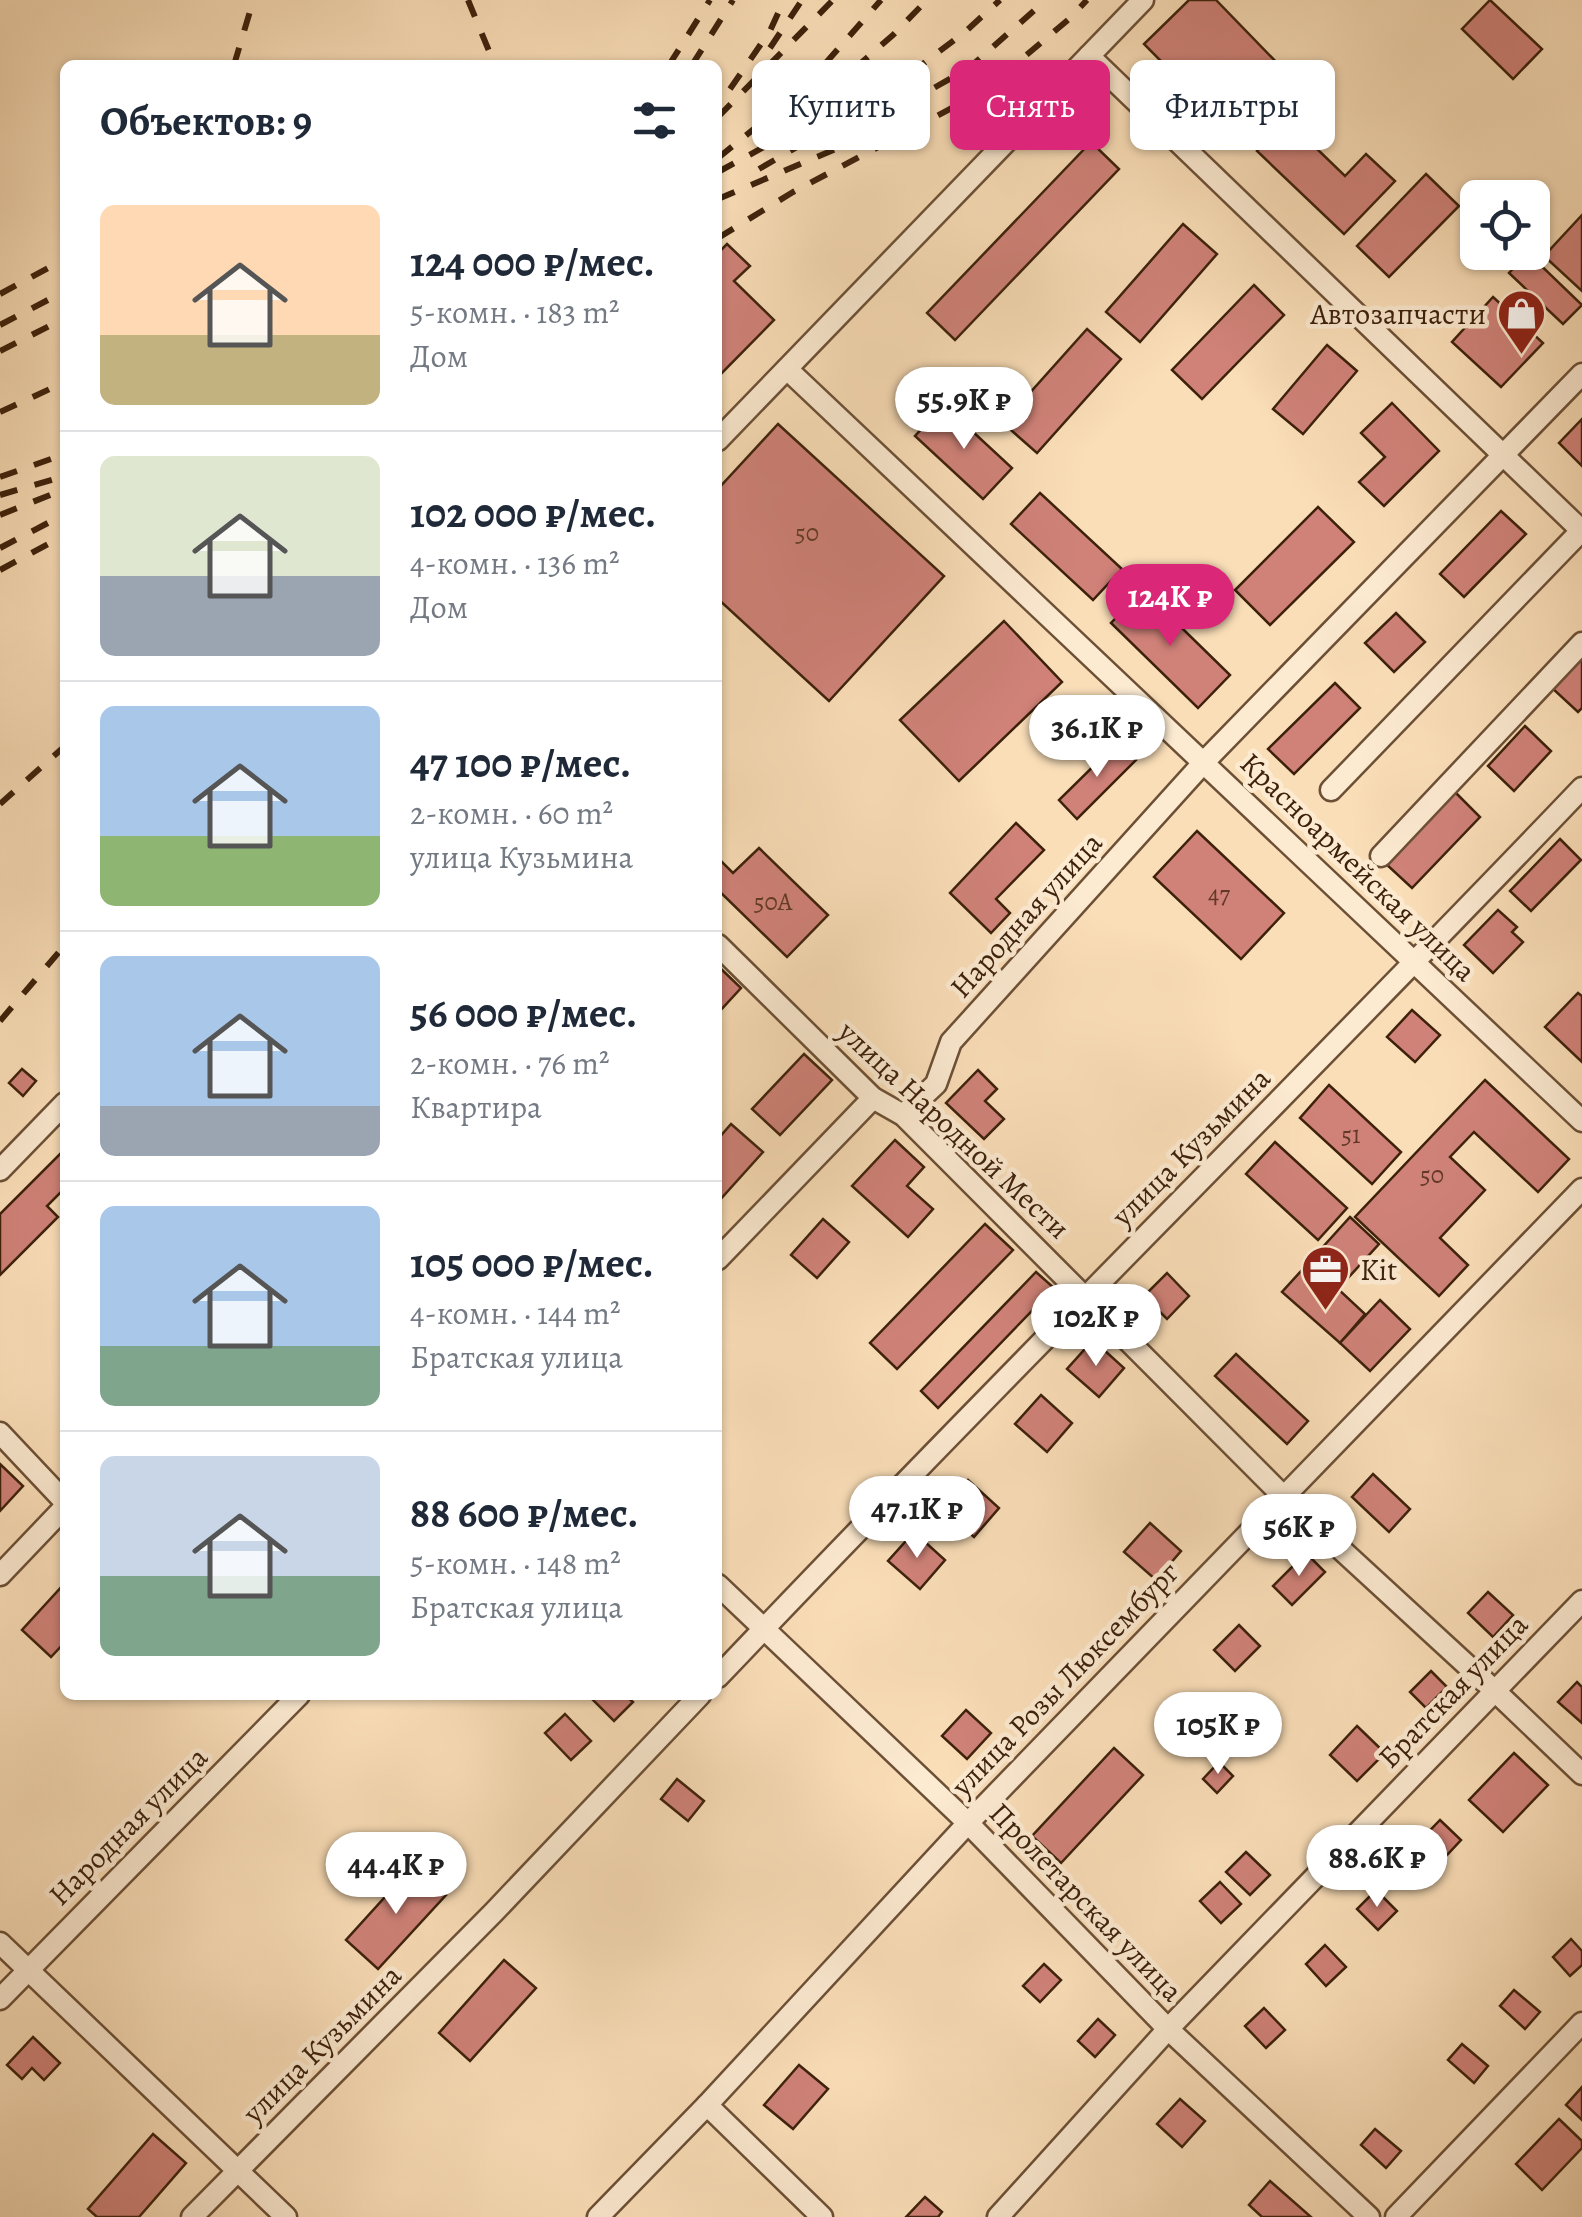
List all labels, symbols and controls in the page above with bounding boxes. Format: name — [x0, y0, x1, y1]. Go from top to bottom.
chip: Купить — [752, 60, 930, 150]
chip: Снять — [950, 60, 1110, 150]
chip: Фильтры — [1130, 60, 1335, 150]
text: Объектов: 9 — [100, 92, 312, 149]
icon: filters — [627, 93, 682, 148]
map controls — [1460, 180, 1550, 270]
button: locate — [1460, 180, 1550, 270]
text: 124 000 ₽/мес. — [410, 233, 655, 290]
icon: home — [180, 245, 300, 365]
shop icon: Автозапчасти — [1495, 288, 1547, 356]
text: 5-комн. · 183 m² — [410, 290, 620, 334]
place label: Автозапчасти — [1310, 294, 1486, 334]
text: Дом — [410, 334, 468, 378]
pin: 55.9K ₽ — [872, 367, 1056, 452]
text: 55.9K ₽ — [917, 377, 1011, 421]
text: 102 000 ₽/мес. — [410, 484, 656, 541]
icon: home — [180, 496, 300, 616]
house number: 50 — [795, 516, 819, 550]
text: 4-комн. · 136 m² — [410, 541, 620, 585]
pin: 124K ₽ — [1089, 564, 1251, 649]
text: 124K ₽ — [1128, 574, 1212, 618]
text: Дом — [410, 585, 468, 629]
pin: 36.1K ₽ — [1005, 695, 1189, 780]
text: 36.1K ₽ — [1051, 705, 1143, 749]
text: 47 100 ₽/мес. — [410, 734, 631, 791]
street label: Красноармейская улица — [1231, 744, 1485, 990]
icon: home — [180, 746, 300, 866]
text: 2-комн. · 60 m² — [410, 791, 613, 835]
street label: Народная улица — [941, 824, 1111, 1006]
text: улица Кузьмина — [410, 835, 633, 879]
house number: 47 — [1208, 878, 1230, 912]
house number: 50А — [754, 885, 793, 919]
text: 56 000 ₽/мес. — [410, 984, 637, 1041]
icon: home — [180, 996, 300, 1116]
street label: улица Народной Мести — [829, 1011, 1078, 1248]
text: 2-комн. · 76 m² — [410, 1041, 609, 1085]
street label: улица Кузьмина — [1102, 1059, 1279, 1236]
text: Квартира — [410, 1085, 542, 1129]
house number: 51 — [1341, 1118, 1361, 1152]
house number: 50 — [1420, 1158, 1444, 1192]
text: 105 000 ₽/мес. — [410, 1234, 654, 1291]
office icon: Kit — [1299, 1244, 1351, 1312]
icon: home — [180, 1246, 300, 1366]
place label: Kit — [1360, 1250, 1397, 1290]
pin: 102K ₽ — [1015, 1284, 1177, 1369]
text: 4-комн. · 144 m² — [410, 1291, 620, 1335]
text: 102K ₽ — [1053, 1294, 1139, 1338]
text: Братская улица — [410, 1335, 623, 1379]
pin: 47.1K ₽ — [825, 1476, 1009, 1561]
text: 88 600 ₽/мес. — [410, 1484, 639, 1541]
text: 47.1K ₽ — [871, 1486, 963, 1530]
pin: 56K ₽ — [1229, 1494, 1369, 1579]
icon: home — [180, 1496, 300, 1616]
text: 56K ₽ — [1263, 1504, 1335, 1548]
text: 5-комн. · 148 m² — [410, 1541, 621, 1585]
street label: улица Розы Люксембург — [942, 1553, 1188, 1806]
text: Братская улица — [410, 1585, 623, 1629]
street label: Братская улица — [1369, 1605, 1537, 1777]
pin: 105K ₽ — [1137, 1692, 1299, 1777]
text: 105K ₽ — [1176, 1702, 1260, 1746]
street label: Народная улица — [40, 1738, 216, 1914]
street label: Пролетарская улица — [980, 1794, 1192, 2010]
pin: 88.6K ₽ — [1285, 1825, 1469, 1910]
pin: 44.4K ₽ — [304, 1832, 488, 1917]
text: 88.6K ₽ — [1328, 1835, 1426, 1879]
text: 44.4K ₽ — [348, 1842, 444, 1886]
street label: улица Кузьмина — [233, 1956, 410, 2133]

